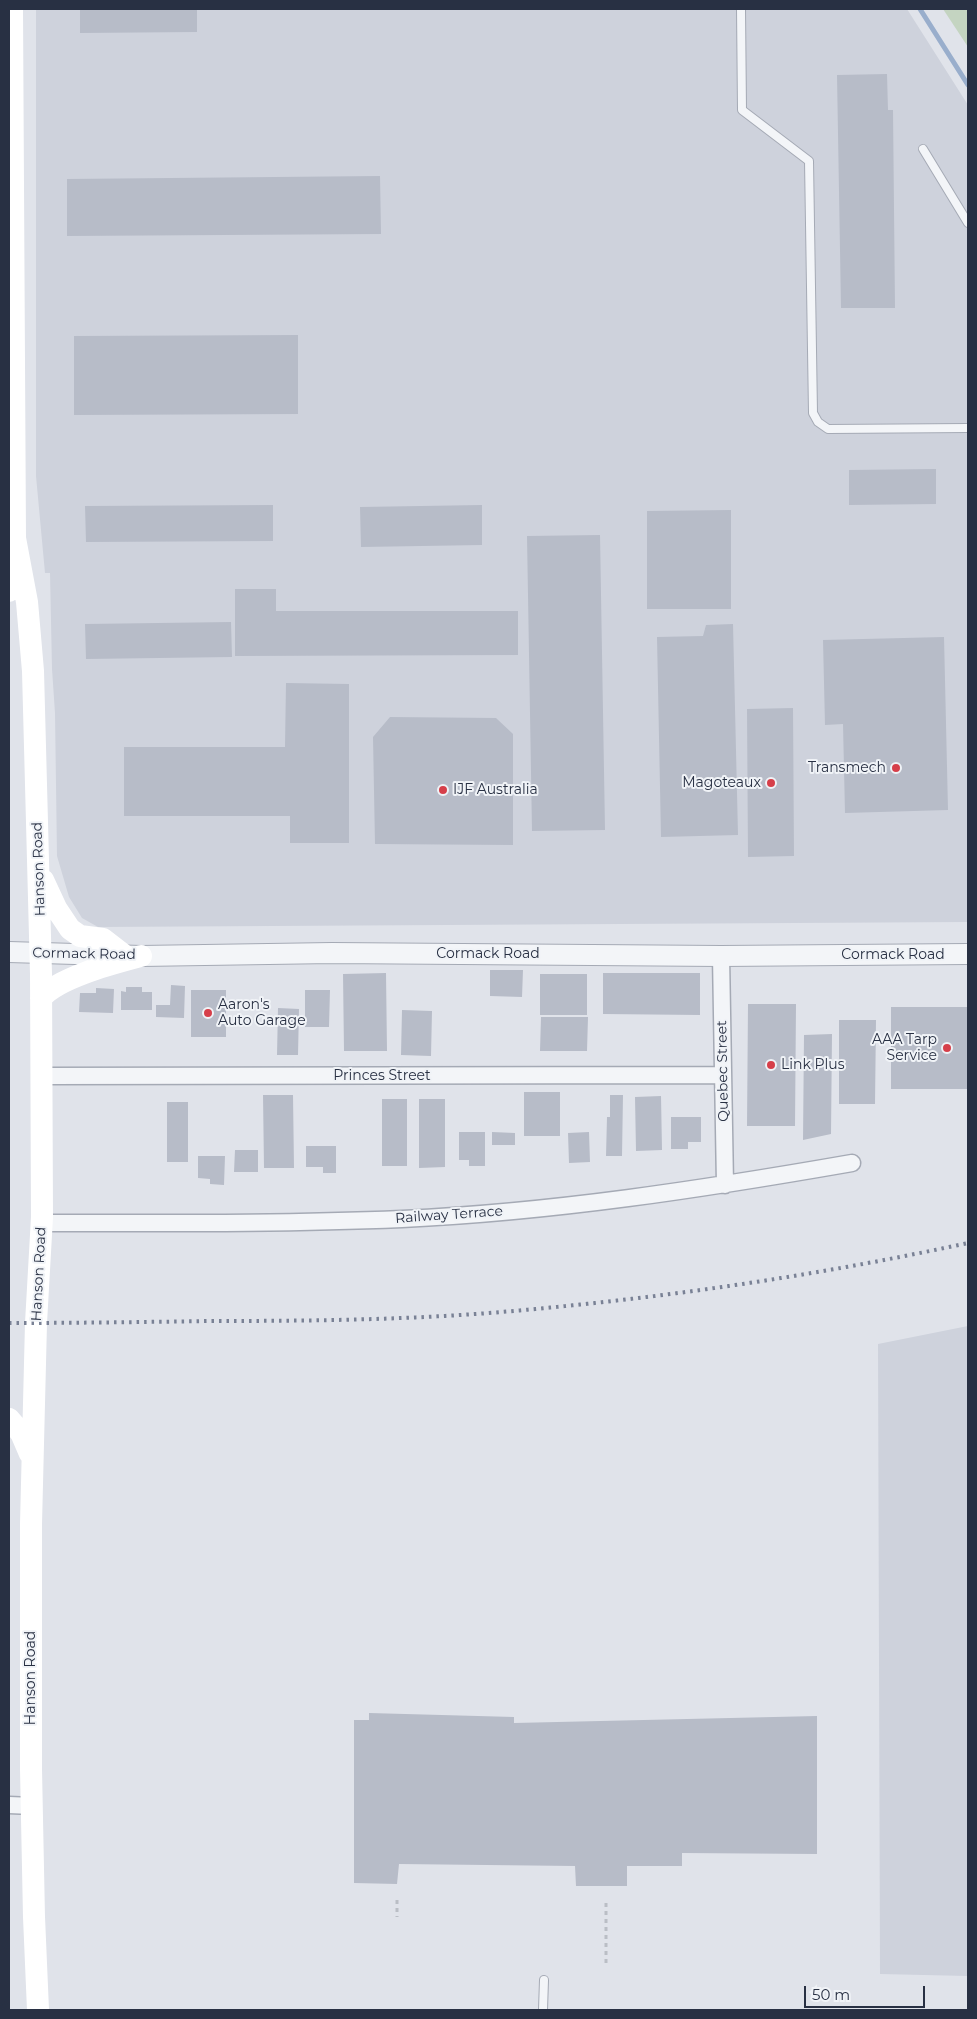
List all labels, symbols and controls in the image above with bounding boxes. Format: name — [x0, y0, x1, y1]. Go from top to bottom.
place label: Transmech — [808, 760, 886, 776]
marker: Transmech — [890, 762, 902, 774]
place label: Magoteaux — [682, 775, 761, 791]
marker: Magoteaux — [765, 777, 777, 789]
place label: IJF Australia — [453, 782, 538, 798]
marker: IJF Australia — [437, 784, 449, 796]
street label: Hanson Road — [29, 822, 49, 916]
street label: Cormack Road — [32, 945, 136, 963]
street label: Cormack Road — [436, 946, 540, 962]
street label: Cormack Road — [841, 947, 945, 963]
place label: Aaron's Auto Garage — [218, 997, 306, 1030]
marker: Aaron's Auto Garage — [202, 1007, 214, 1019]
street label: Quebec Street — [714, 1020, 732, 1122]
place label: AAA Tarp Service — [872, 1032, 937, 1064]
marker: AAA Tarp Service — [941, 1042, 953, 1054]
place label: Link Plus — [781, 1057, 845, 1073]
marker: Link Plus — [765, 1059, 777, 1071]
street label: Princes Street — [333, 1068, 431, 1084]
street label: Railway Terrace — [395, 1203, 503, 1227]
street label: Hanson Road — [28, 1226, 50, 1322]
street label: Hanson Road — [23, 1631, 39, 1725]
scale bar — [807, 1976, 928, 2008]
text: 50 m — [812, 1985, 850, 2004]

